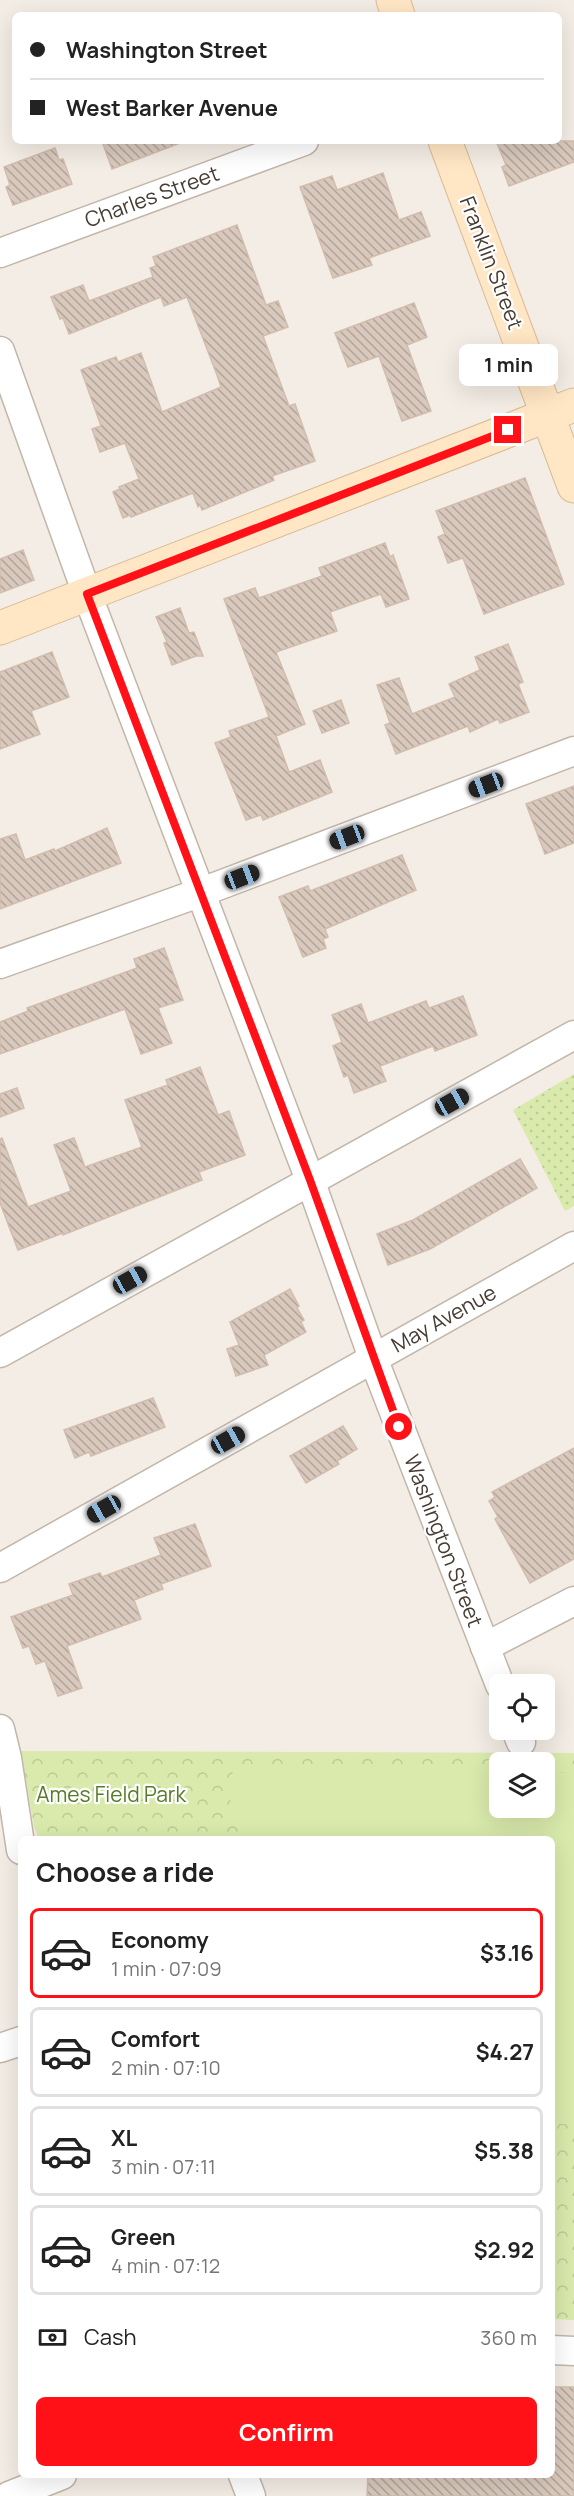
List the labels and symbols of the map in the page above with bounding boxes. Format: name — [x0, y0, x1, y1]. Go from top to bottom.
street label: Charles Street — [81, 159, 223, 233]
street label: Franklin Street — [454, 192, 530, 333]
callout: 1 min — [458, 343, 558, 385]
route end — [494, 416, 521, 443]
car — [466, 770, 506, 800]
car — [327, 822, 367, 852]
car — [222, 862, 262, 892]
car — [432, 1085, 472, 1119]
car — [110, 1263, 150, 1297]
street label: May Avenue — [386, 1278, 501, 1358]
route start — [385, 1413, 412, 1440]
car — [208, 1423, 248, 1457]
street label: Washington Street — [398, 1450, 490, 1631]
car — [84, 1492, 124, 1526]
park label: Ames Field Park — [36, 1780, 186, 1808]

